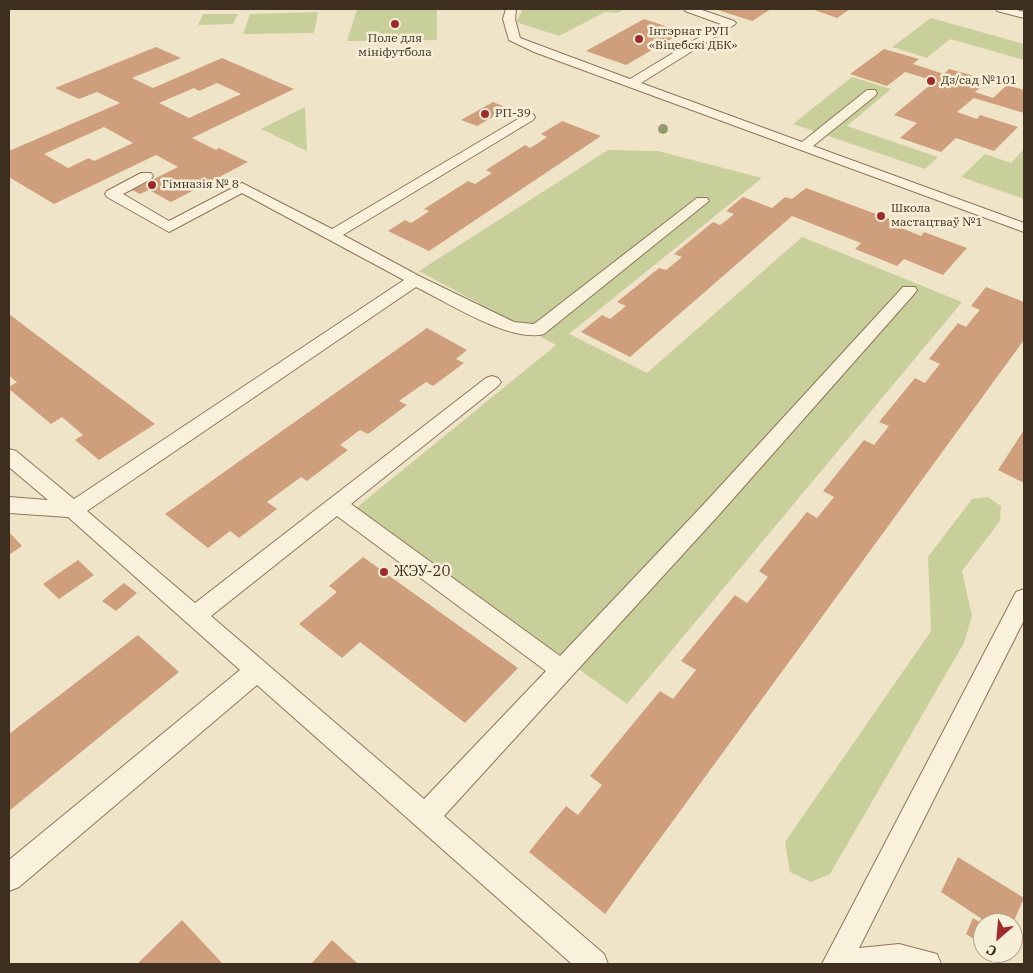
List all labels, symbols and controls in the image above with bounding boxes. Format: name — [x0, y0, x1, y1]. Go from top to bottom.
marker: Поле для мініфутбола — [389, 18, 401, 30]
place label: Інтэрнат РУП «Віцебскі ДБК» — [649, 25, 737, 53]
place label: Поле для мініфутбола — [358, 32, 432, 60]
marker: Інтэрнат РУП «Віцебскі ДБК» — [633, 33, 645, 45]
place label: Дз/сад №101 — [941, 74, 1017, 88]
marker: Дз/сад №101 — [925, 75, 937, 87]
place label: РП-39 — [495, 107, 531, 121]
marker: РП-39 — [479, 108, 491, 120]
place label: Гімназія № 8 — [162, 178, 239, 192]
marker: Гімназія № 8 — [146, 179, 158, 191]
place label: Школа мастацтваў №1 — [891, 202, 983, 230]
marker: Школа мастацтваў №1 — [875, 210, 887, 222]
place label: ЖЭУ-20 — [394, 563, 450, 581]
marker: ЖЭУ-20 — [378, 566, 390, 578]
north arrow — [973, 913, 1023, 963]
text: С — [983, 940, 1000, 961]

